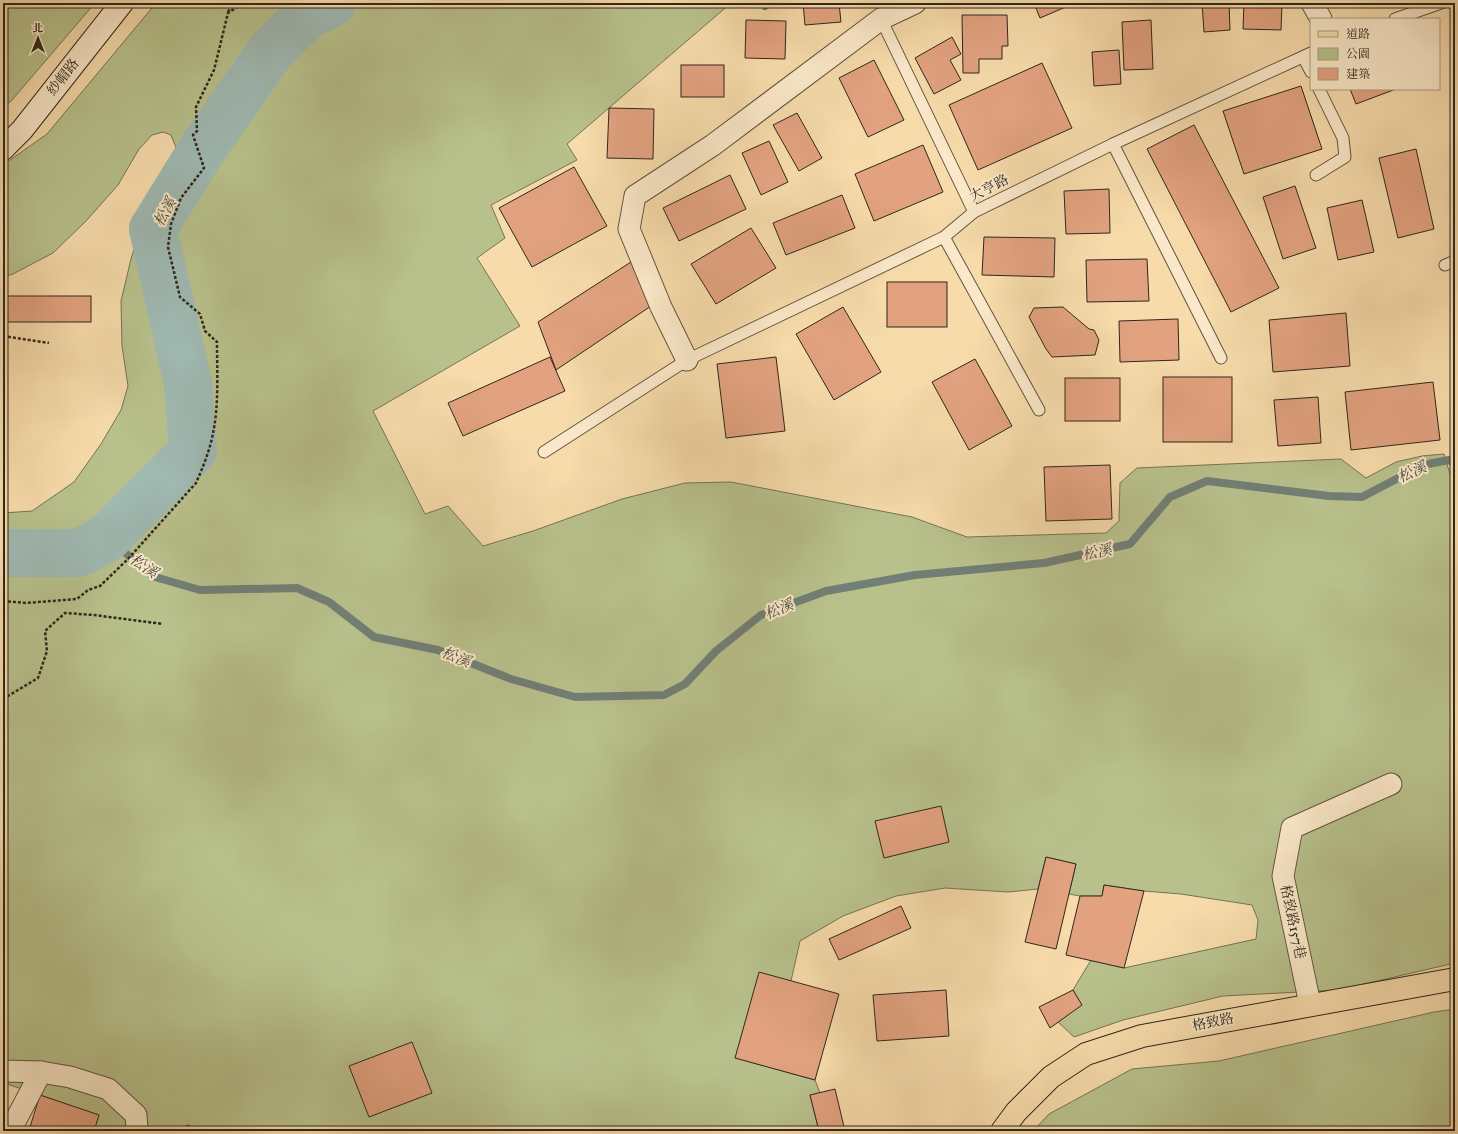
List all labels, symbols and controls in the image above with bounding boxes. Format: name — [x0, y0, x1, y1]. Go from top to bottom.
north arrow — [18, 18, 58, 58]
legend — [1310, 18, 1440, 90]
text: 北 — [33, 22, 44, 35]
text: 道路 — [1346, 27, 1370, 41]
text: 公園 — [1346, 47, 1370, 61]
street label: 紗帽路 — [43, 55, 83, 99]
text: 建築 — [1346, 67, 1370, 81]
street label: 大亨路 — [966, 171, 1012, 205]
water label: 松溪 — [150, 193, 181, 229]
water label: 松溪 — [1395, 457, 1431, 486]
water label: 松溪 — [1080, 540, 1115, 564]
water label: 松溪 — [127, 550, 163, 583]
water label: 松溪 — [762, 594, 798, 623]
water label: 松溪 — [439, 643, 475, 672]
street label: 格致路157巷 — [1277, 883, 1309, 961]
street label: 格致路 — [1191, 1010, 1235, 1034]

